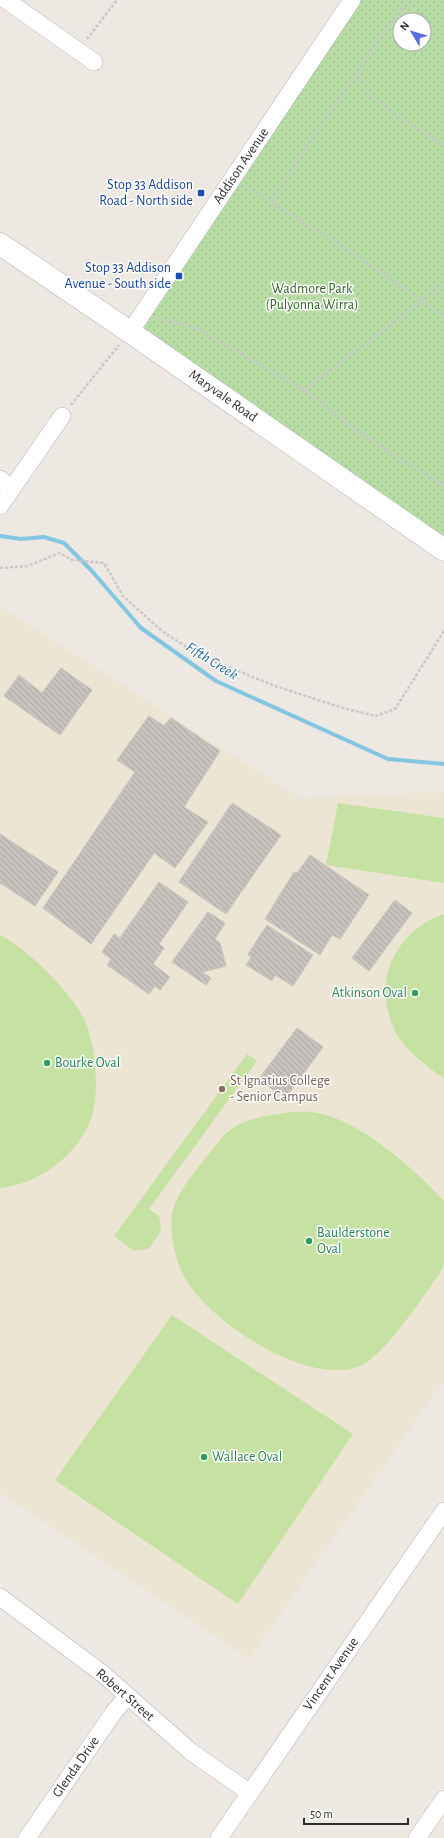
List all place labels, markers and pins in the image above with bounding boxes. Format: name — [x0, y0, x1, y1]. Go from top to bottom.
place label: Stop 33 Addison Road - North side — [99, 178, 193, 208]
marker: Stop 33 Addison Road - North side — [196, 188, 206, 198]
place label: Stop 33 Addison Avenue - South side — [65, 261, 171, 291]
marker: Stop 33 Addison Avenue - South side — [174, 271, 184, 281]
place label: Atkinson Oval — [332, 986, 407, 1000]
marker: Atkinson Oval — [410, 988, 420, 998]
place label: Bourke Oval — [55, 1056, 120, 1070]
marker: Bourke Oval — [42, 1058, 52, 1068]
place label: St Ignatius College - Senior Campus — [230, 1074, 330, 1104]
marker: St Ignatius College - Senior Campus — [217, 1084, 227, 1094]
place label: Baulderstone Oval — [317, 1226, 390, 1256]
marker: Baulderstone Oval — [304, 1236, 314, 1246]
place label: Wallace Oval — [212, 1450, 282, 1464]
marker: Wallace Oval — [199, 1452, 209, 1462]

